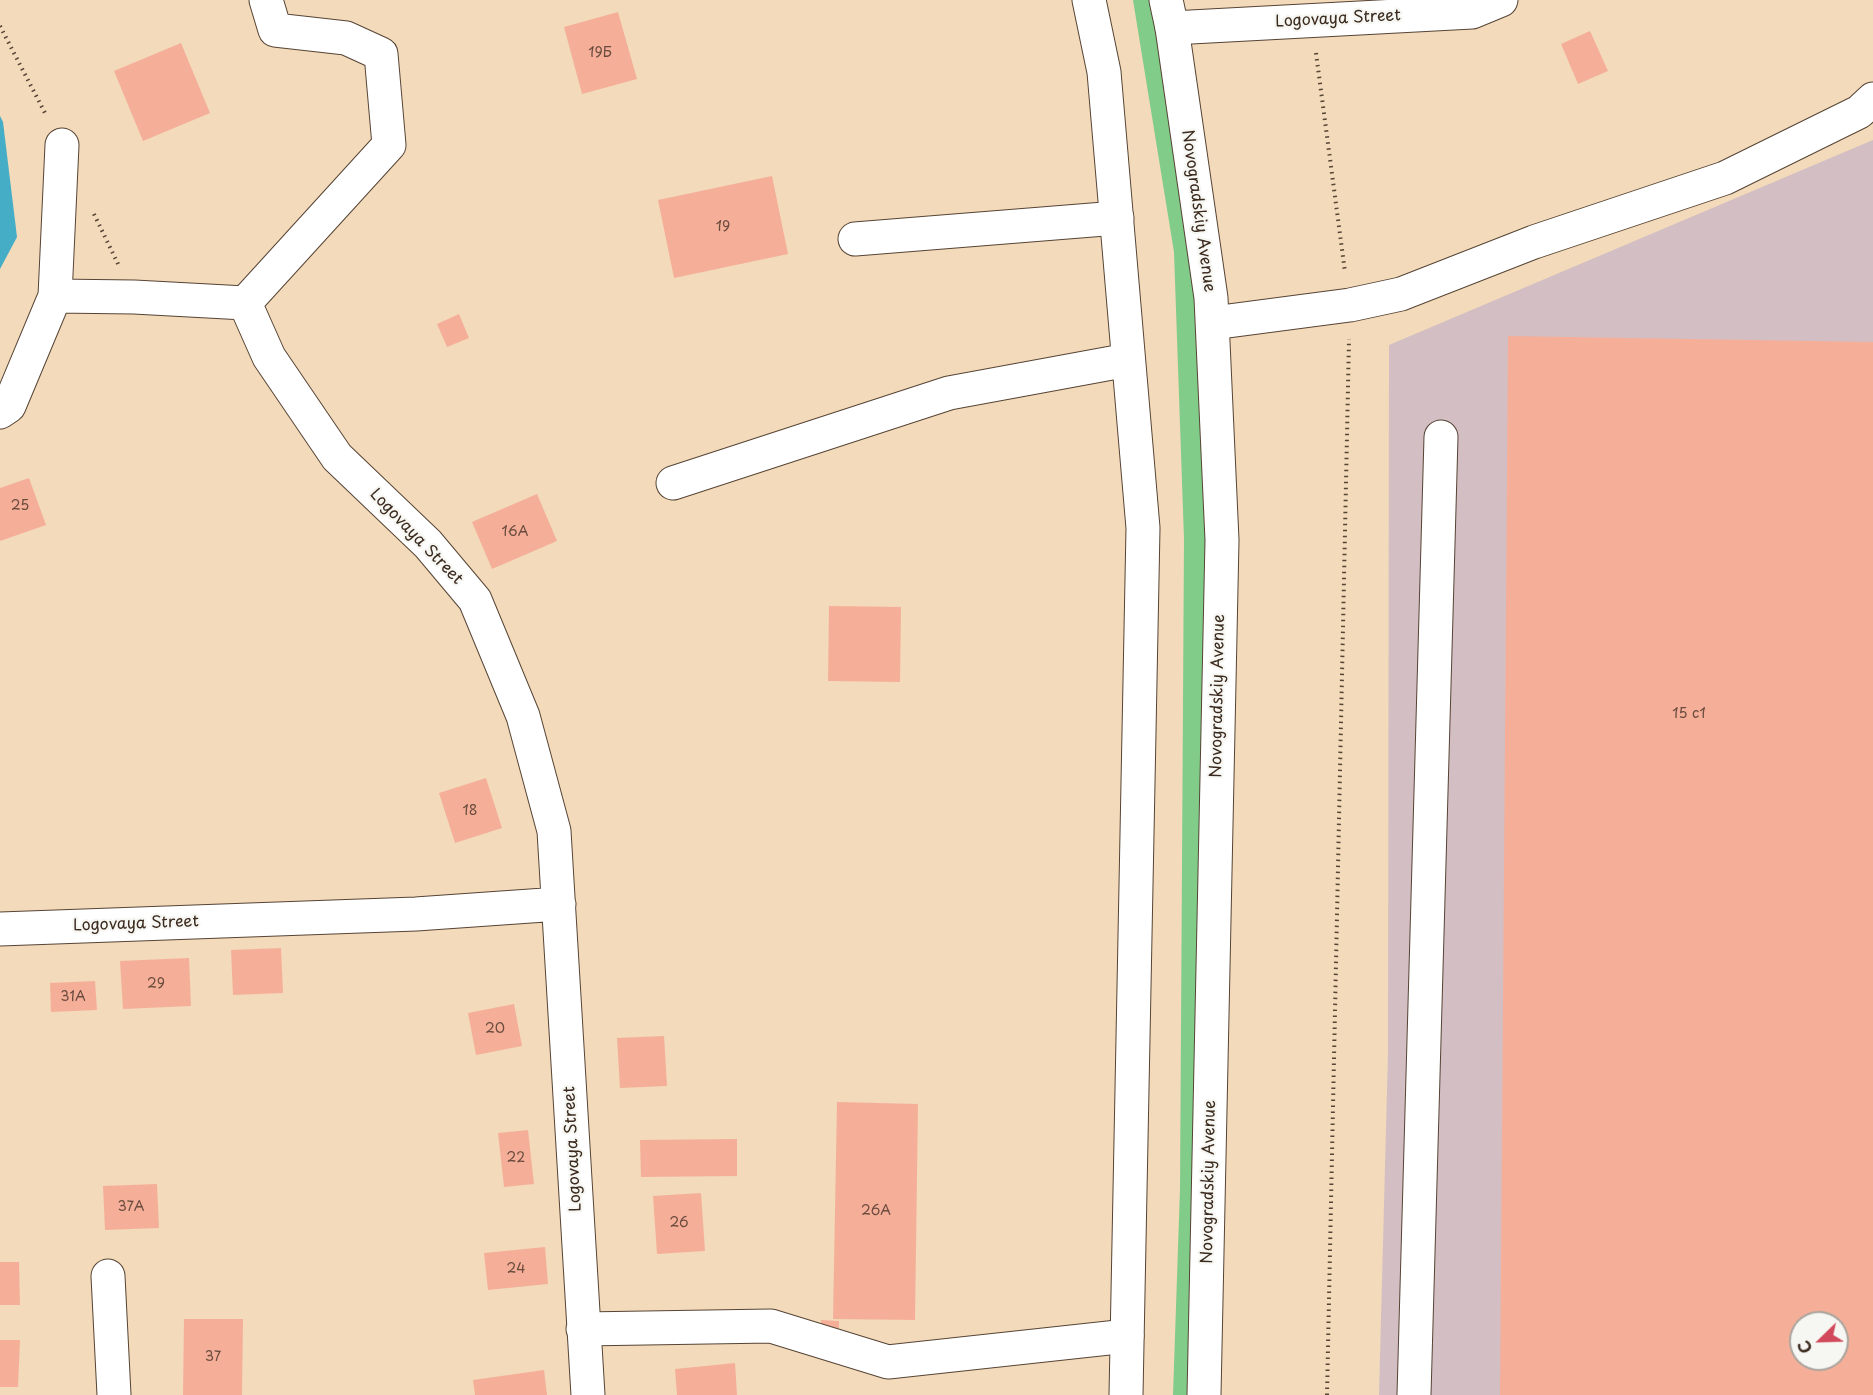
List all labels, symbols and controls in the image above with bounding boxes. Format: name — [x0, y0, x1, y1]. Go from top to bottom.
street label: Logovaya Street — [1275, 6, 1401, 32]
house number: 19Б — [588, 45, 612, 61]
street label: Novogradskiy Avenue — [1177, 129, 1219, 293]
house number: 19 — [716, 219, 730, 235]
street label: Logovaya Street — [365, 485, 467, 589]
house number: 25 — [11, 498, 29, 514]
house number: 16А — [502, 524, 528, 540]
street label: Novogradskiy Avenue — [1207, 614, 1229, 778]
house number: 15 с1 — [1672, 706, 1706, 722]
house number: 18 — [462, 803, 478, 819]
street label: Logovaya Street — [73, 912, 199, 936]
house number: 29 — [147, 976, 165, 992]
house number: 31А — [60, 989, 86, 1005]
house number: 20 — [485, 1021, 505, 1037]
street label: Logovaya Street — [560, 1086, 586, 1212]
street label: Novogradskiy Avenue — [1198, 1100, 1220, 1264]
house number: 22 — [507, 1150, 525, 1166]
house number: 37А — [117, 1199, 145, 1215]
house number: 26А — [861, 1203, 891, 1219]
house number: 26 — [669, 1215, 689, 1231]
house number: 24 — [507, 1261, 525, 1277]
north arrow — [1789, 1311, 1849, 1371]
text: С — [1791, 1337, 1818, 1357]
house number: 37 — [205, 1349, 221, 1365]

